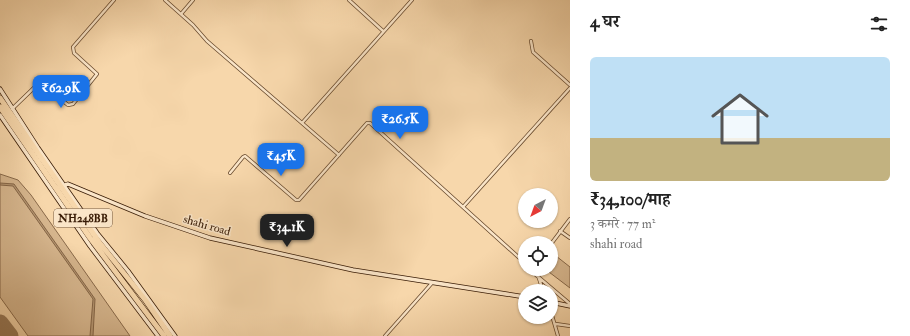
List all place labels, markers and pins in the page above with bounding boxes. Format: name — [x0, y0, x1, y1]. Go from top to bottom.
pin: ₹62.9K — [28, 75, 94, 109]
pin: ₹26.5K — [367, 106, 433, 140]
pin: ₹45K — [257, 143, 305, 177]
pin: ₹34.1K — [254, 214, 320, 248]

